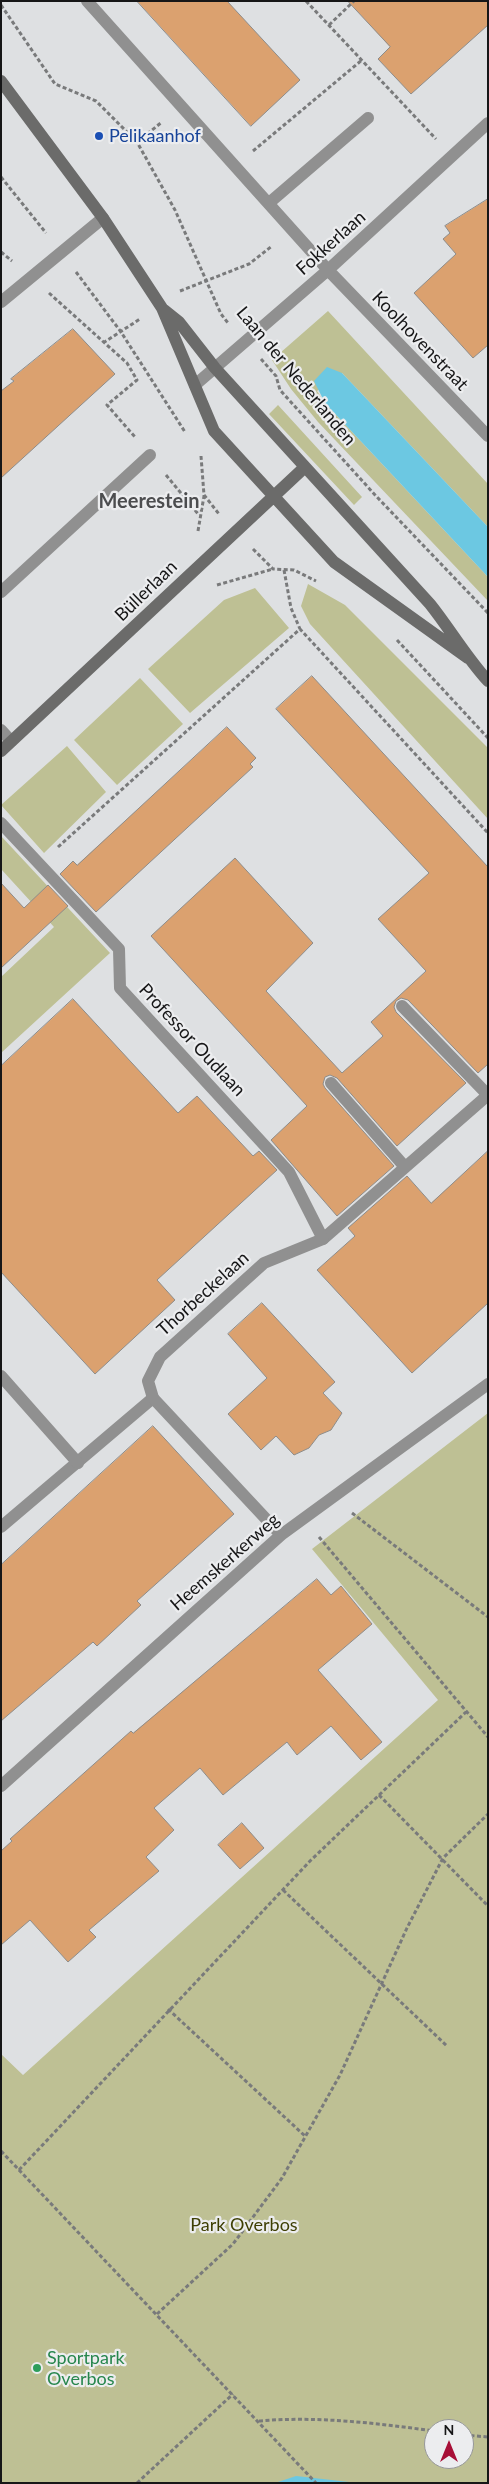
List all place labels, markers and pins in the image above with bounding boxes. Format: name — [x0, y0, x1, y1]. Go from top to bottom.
place label: Pelikaanhof — [109, 125, 201, 147]
marker: Pelikaanhof — [93, 130, 105, 142]
place label: Sportpark Overbos — [47, 2347, 125, 2390]
marker: Sportpark Overbos — [31, 2362, 43, 2374]

